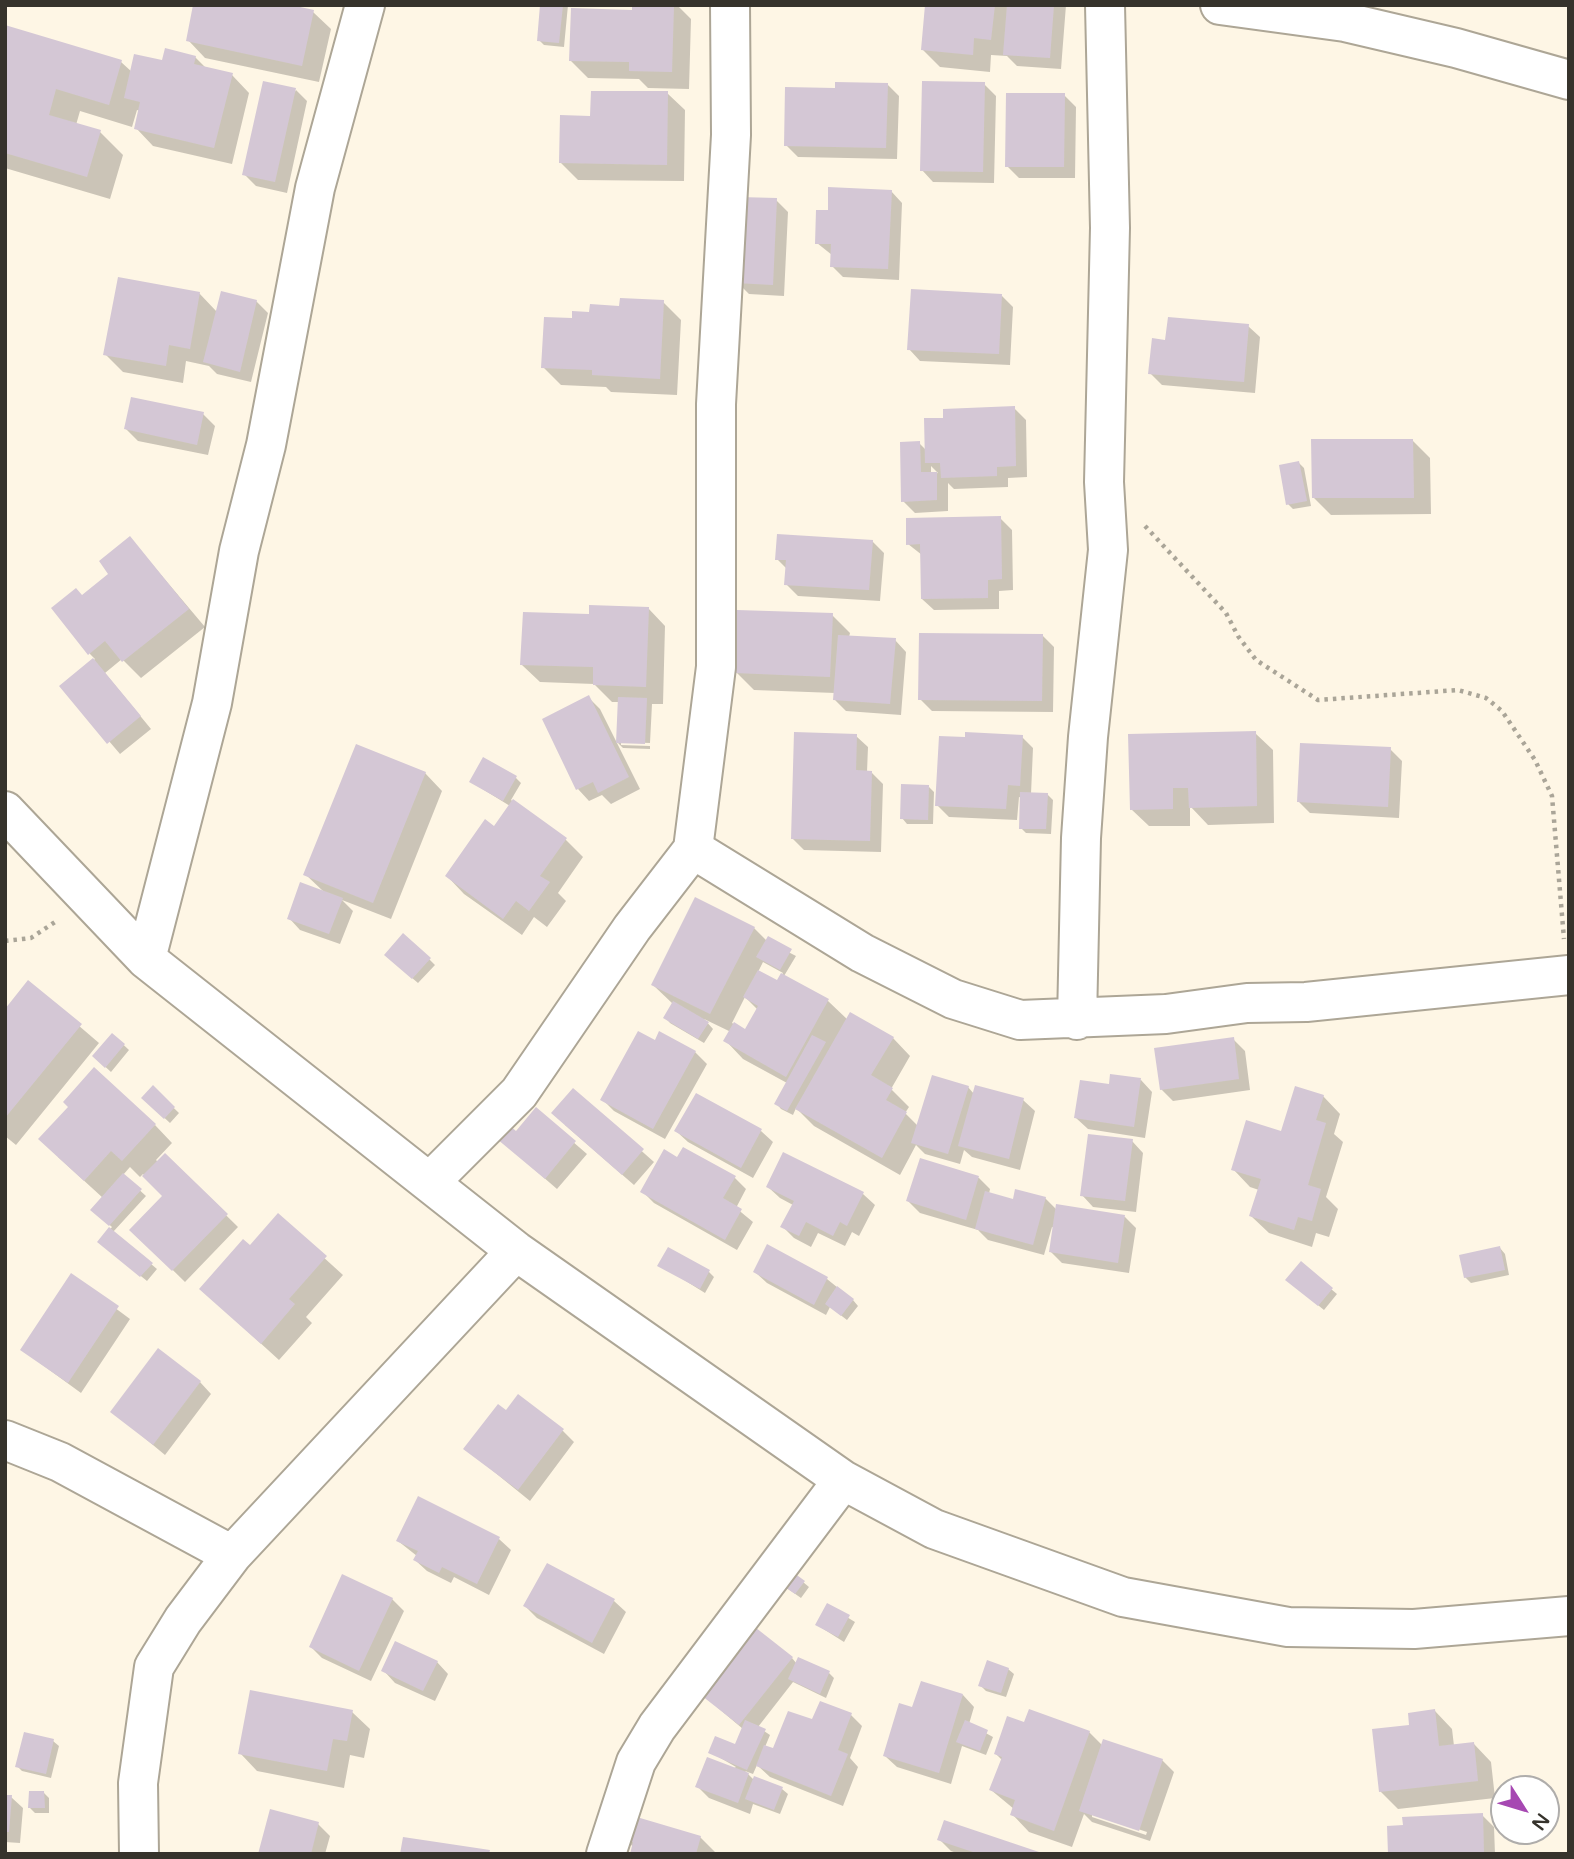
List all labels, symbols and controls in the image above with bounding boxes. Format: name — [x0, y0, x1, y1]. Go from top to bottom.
north arrow — [1490, 1775, 1560, 1845]
text: N — [1527, 1809, 1554, 1834]

